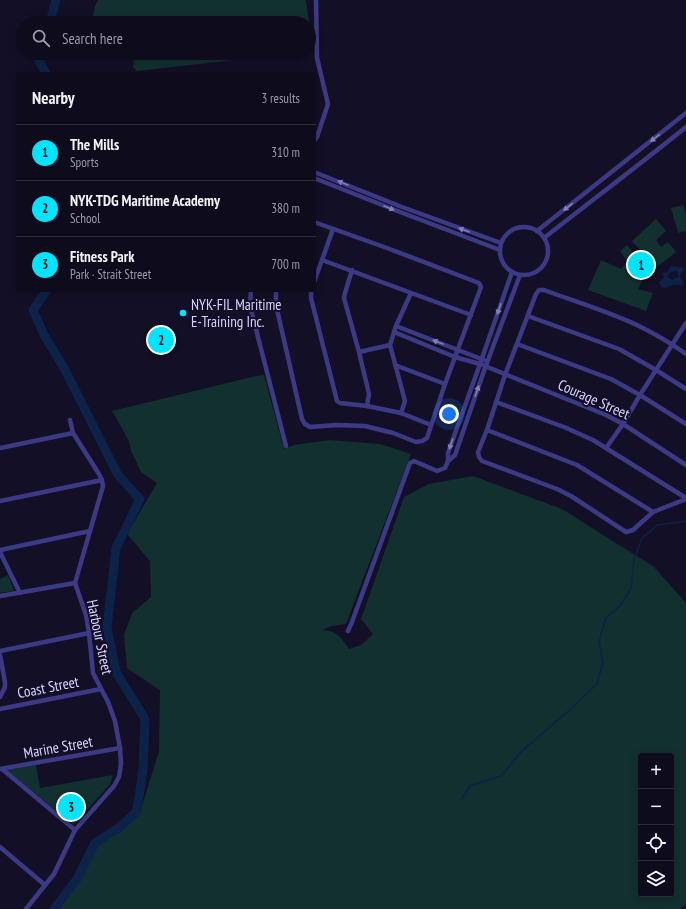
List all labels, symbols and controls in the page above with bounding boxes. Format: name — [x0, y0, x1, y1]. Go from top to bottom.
search box — [16, 16, 316, 60]
icon: search — [30, 27, 52, 49]
text: Search here — [62, 29, 123, 48]
text: Nearby — [32, 87, 75, 109]
text: 3 results — [261, 90, 300, 107]
one-way arrow — [650, 133, 661, 142]
text: The Mills — [70, 135, 119, 154]
text: 1 — [42, 144, 48, 161]
text: 310 m — [271, 144, 300, 161]
text: Sports — [70, 154, 99, 171]
one-way arrow — [336, 180, 348, 186]
text: NYK-TDG Maritime Academy — [70, 191, 220, 210]
text: 2 — [42, 200, 48, 217]
text: 380 m — [271, 200, 300, 217]
one-way arrow — [562, 203, 573, 211]
one-way arrow — [384, 205, 396, 211]
text: School — [70, 210, 100, 227]
one-way arrow — [458, 227, 470, 233]
text: Fitness Park — [70, 247, 134, 266]
pin: 1 — [628, 250, 654, 280]
text: 3 — [42, 256, 48, 273]
text: 700 m — [271, 256, 300, 273]
text: Park · Strait Street — [70, 266, 151, 283]
place label: NYK-FIL Maritime E-Training Inc. — [191, 295, 282, 331]
one-way arrow — [496, 303, 502, 315]
marker: NYK-FIL Maritime E-Training Inc. — [178, 308, 188, 318]
pin: 2 — [148, 325, 174, 355]
one-way arrow — [432, 339, 444, 345]
street label: Courage Street — [555, 375, 633, 423]
one-way arrow — [474, 385, 480, 397]
your location — [439, 404, 459, 424]
one-way arrow — [448, 439, 454, 451]
street label: Harbour Street — [83, 598, 117, 676]
street label: Coast Street — [16, 672, 80, 702]
street label: Marine Street — [22, 732, 94, 762]
map controls — [638, 753, 674, 897]
button: + — [638, 753, 674, 789]
button: − — [638, 789, 674, 825]
pin: 3 — [58, 792, 84, 822]
button: locate — [638, 825, 674, 861]
button: layers — [638, 861, 674, 897]

